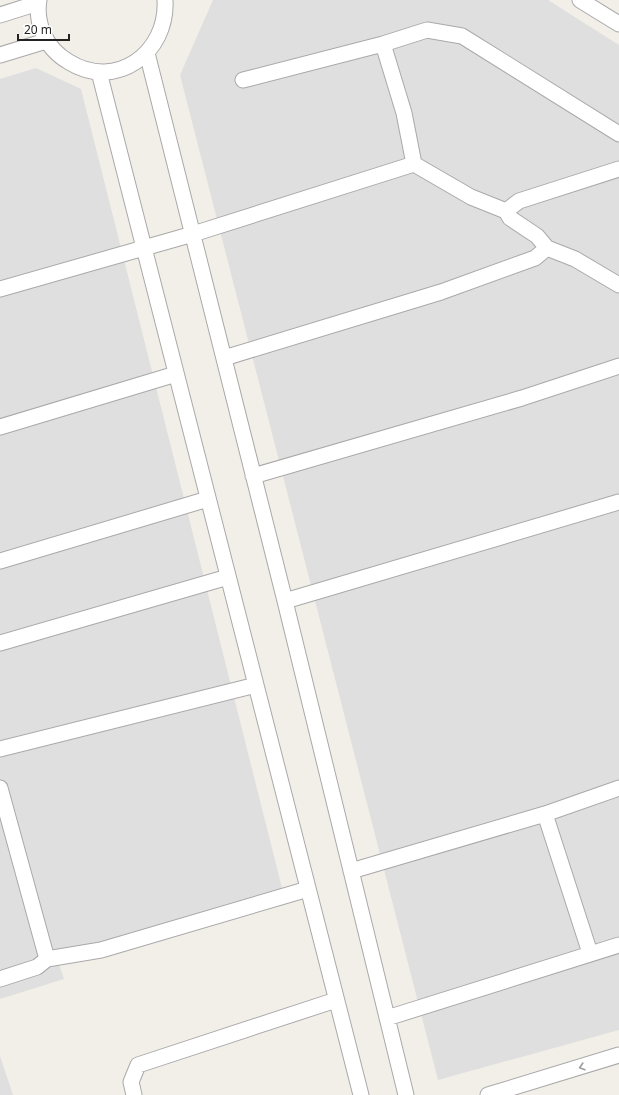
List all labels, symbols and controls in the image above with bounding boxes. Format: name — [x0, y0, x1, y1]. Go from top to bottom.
scale bar — [18, 16, 69, 42]
text: 20 m — [24, 21, 52, 38]
one-way arrow — [578, 1062, 585, 1071]

